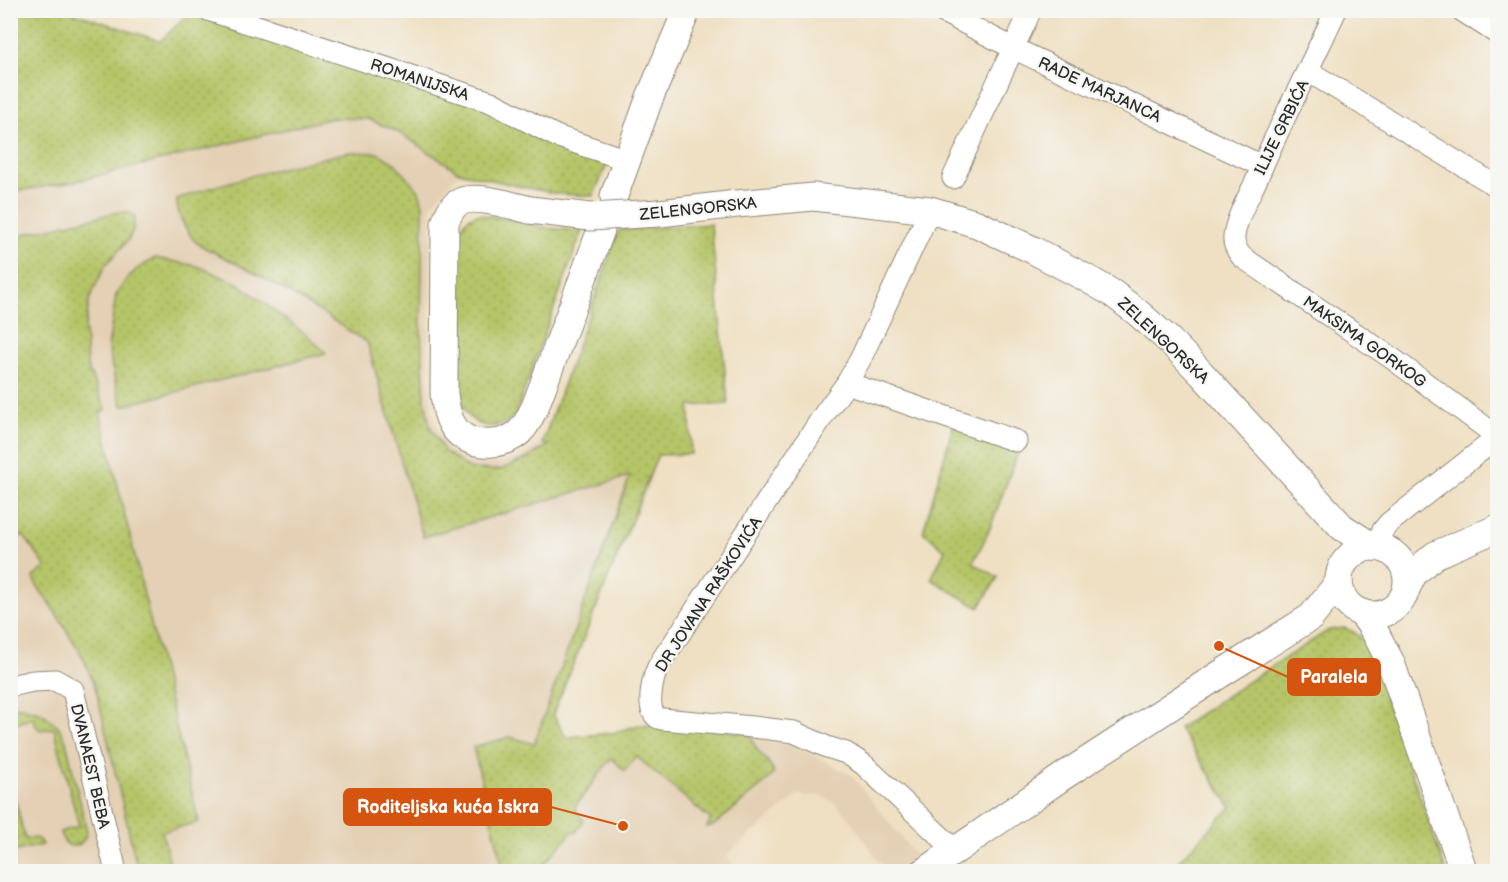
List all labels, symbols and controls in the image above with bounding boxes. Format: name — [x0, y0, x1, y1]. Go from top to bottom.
street label: RADE MARJANCA — [1035, 54, 1164, 127]
street label: ROMANIJSKA — [368, 56, 471, 105]
street label: ILIJE GRBIĆA — [1249, 76, 1314, 178]
street label: ZELENGORSKA — [638, 194, 758, 225]
street label: ZELENGORSKA — [1113, 293, 1213, 388]
street label: MAKSIMA GORKOG — [1299, 293, 1429, 392]
street label: DR JOVANA RAŠKOVIĆA — [650, 512, 767, 676]
callout: Paralela — [1288, 659, 1380, 695]
text: Paralela — [1300, 667, 1368, 688]
street label: DVANAEST BEBA — [66, 702, 113, 831]
callout: Roditeljska kuća Iskra — [344, 789, 551, 825]
text: Roditeljska kuća Iskra — [357, 797, 539, 818]

